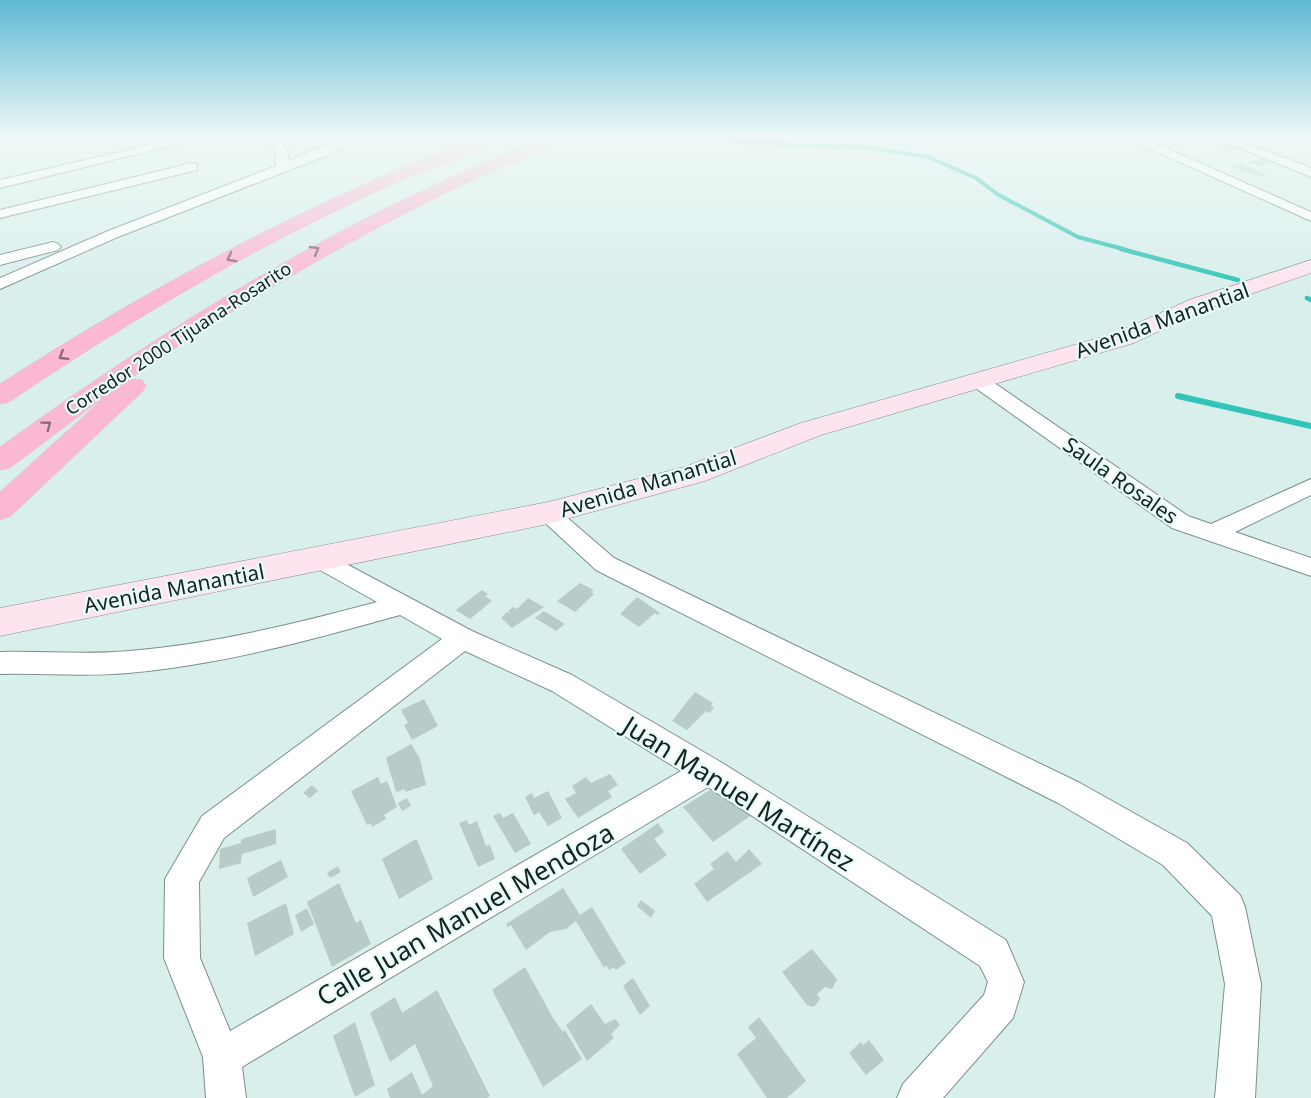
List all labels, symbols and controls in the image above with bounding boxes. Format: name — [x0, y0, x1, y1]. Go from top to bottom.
one-way arrow — [309, 246, 319, 257]
one-way arrow — [227, 251, 237, 262]
street label: Corredor 2000 Tijuana-Rosarito — [60, 256, 296, 420]
street label: Avenida Manantial — [1071, 276, 1253, 364]
one-way arrow — [59, 349, 69, 361]
one-way arrow — [40, 422, 51, 433]
street label: Saula Rosales — [1058, 430, 1184, 530]
street label: Avenida Manantial — [556, 443, 740, 523]
street label: Avenida Manantial — [81, 557, 267, 619]
street label: Juan Manuel Martínez — [614, 705, 862, 879]
street label: Calle Juan Manuel Mendoza — [310, 814, 620, 1014]

